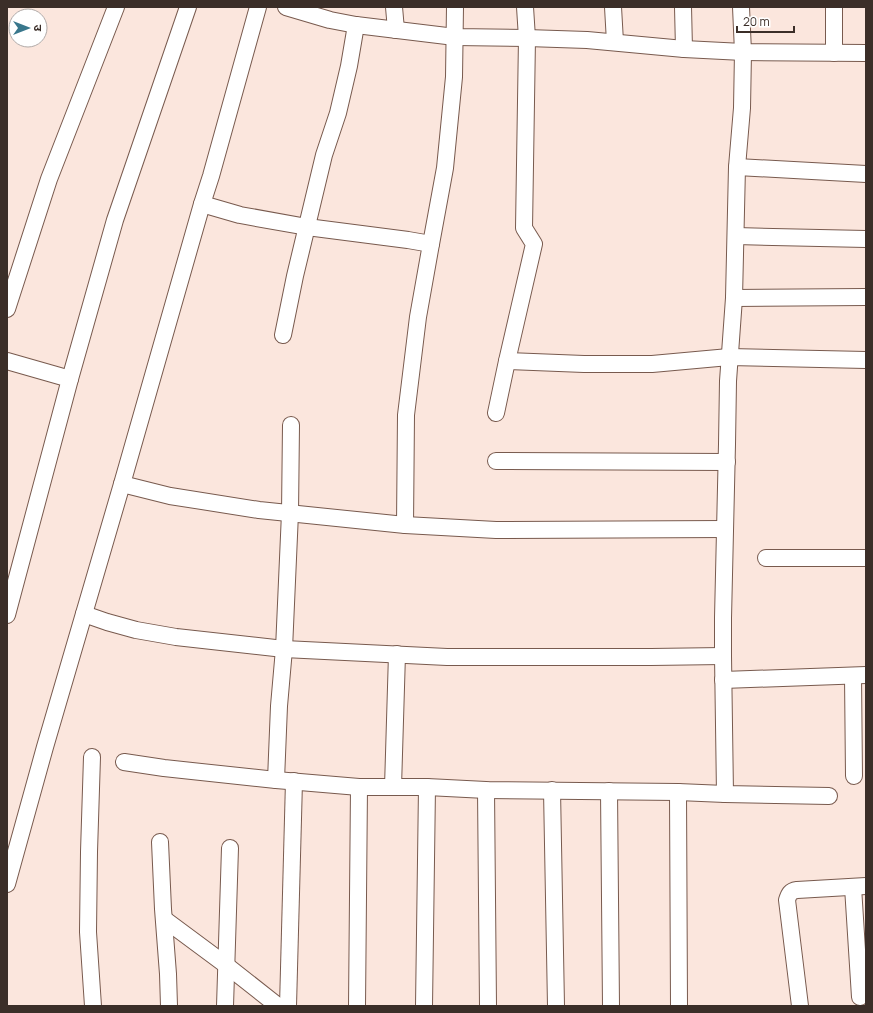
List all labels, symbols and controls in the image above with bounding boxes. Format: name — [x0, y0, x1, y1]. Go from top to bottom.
north arrow — [8, 8, 48, 48]
scale bar — [737, 8, 794, 34]
text: 20 m — [743, 13, 770, 30]
text: उ — [31, 25, 46, 32]

